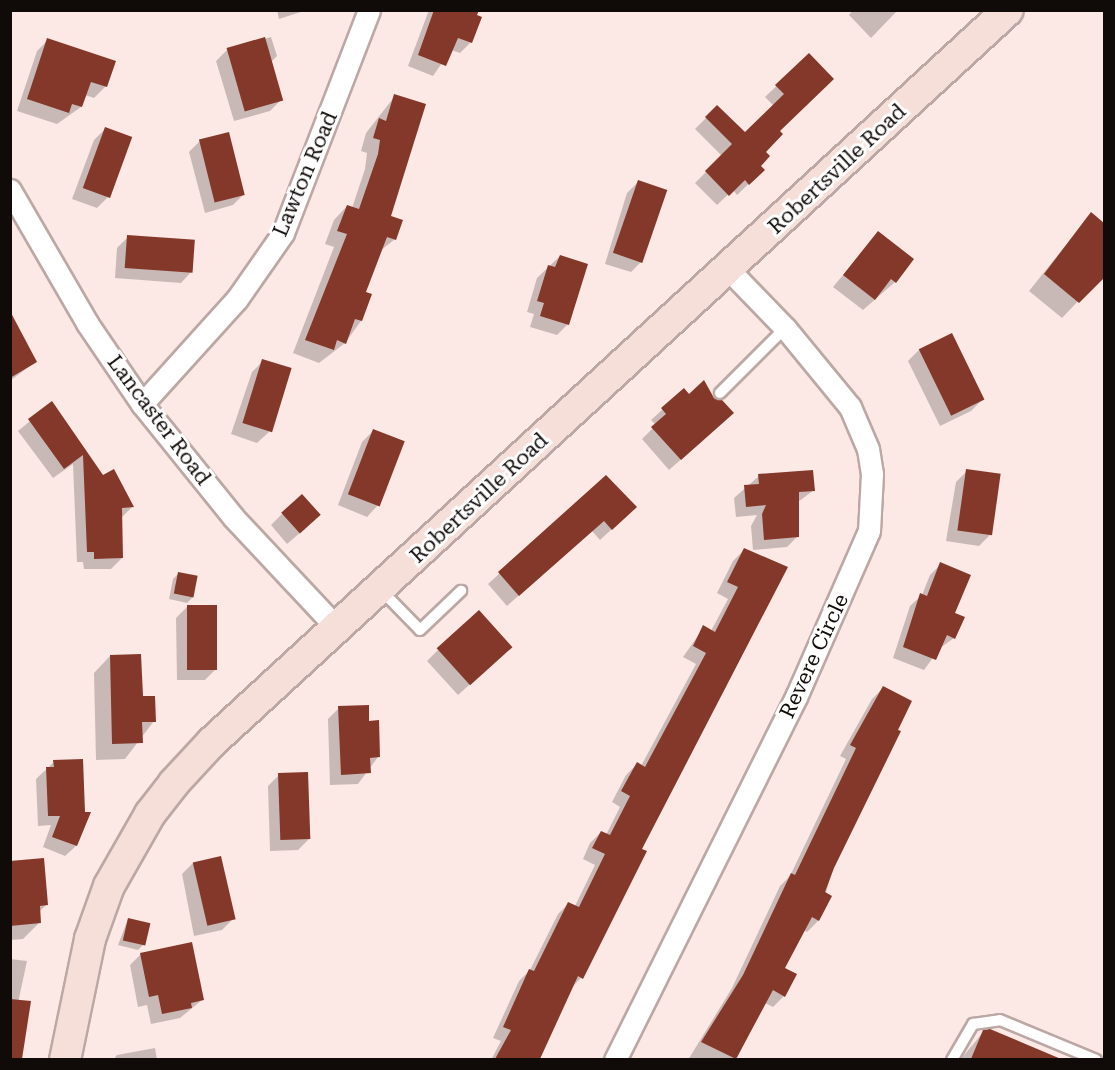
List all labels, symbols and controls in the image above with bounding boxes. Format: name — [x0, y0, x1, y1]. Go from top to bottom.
street label: Robertsville Road — [763, 99, 911, 239]
street label: Lawton Road — [267, 108, 343, 240]
street label: Lancaster Road — [102, 350, 216, 490]
street label: Robertsville Road — [405, 428, 553, 568]
street label: Revere Circle — [774, 590, 854, 722]

